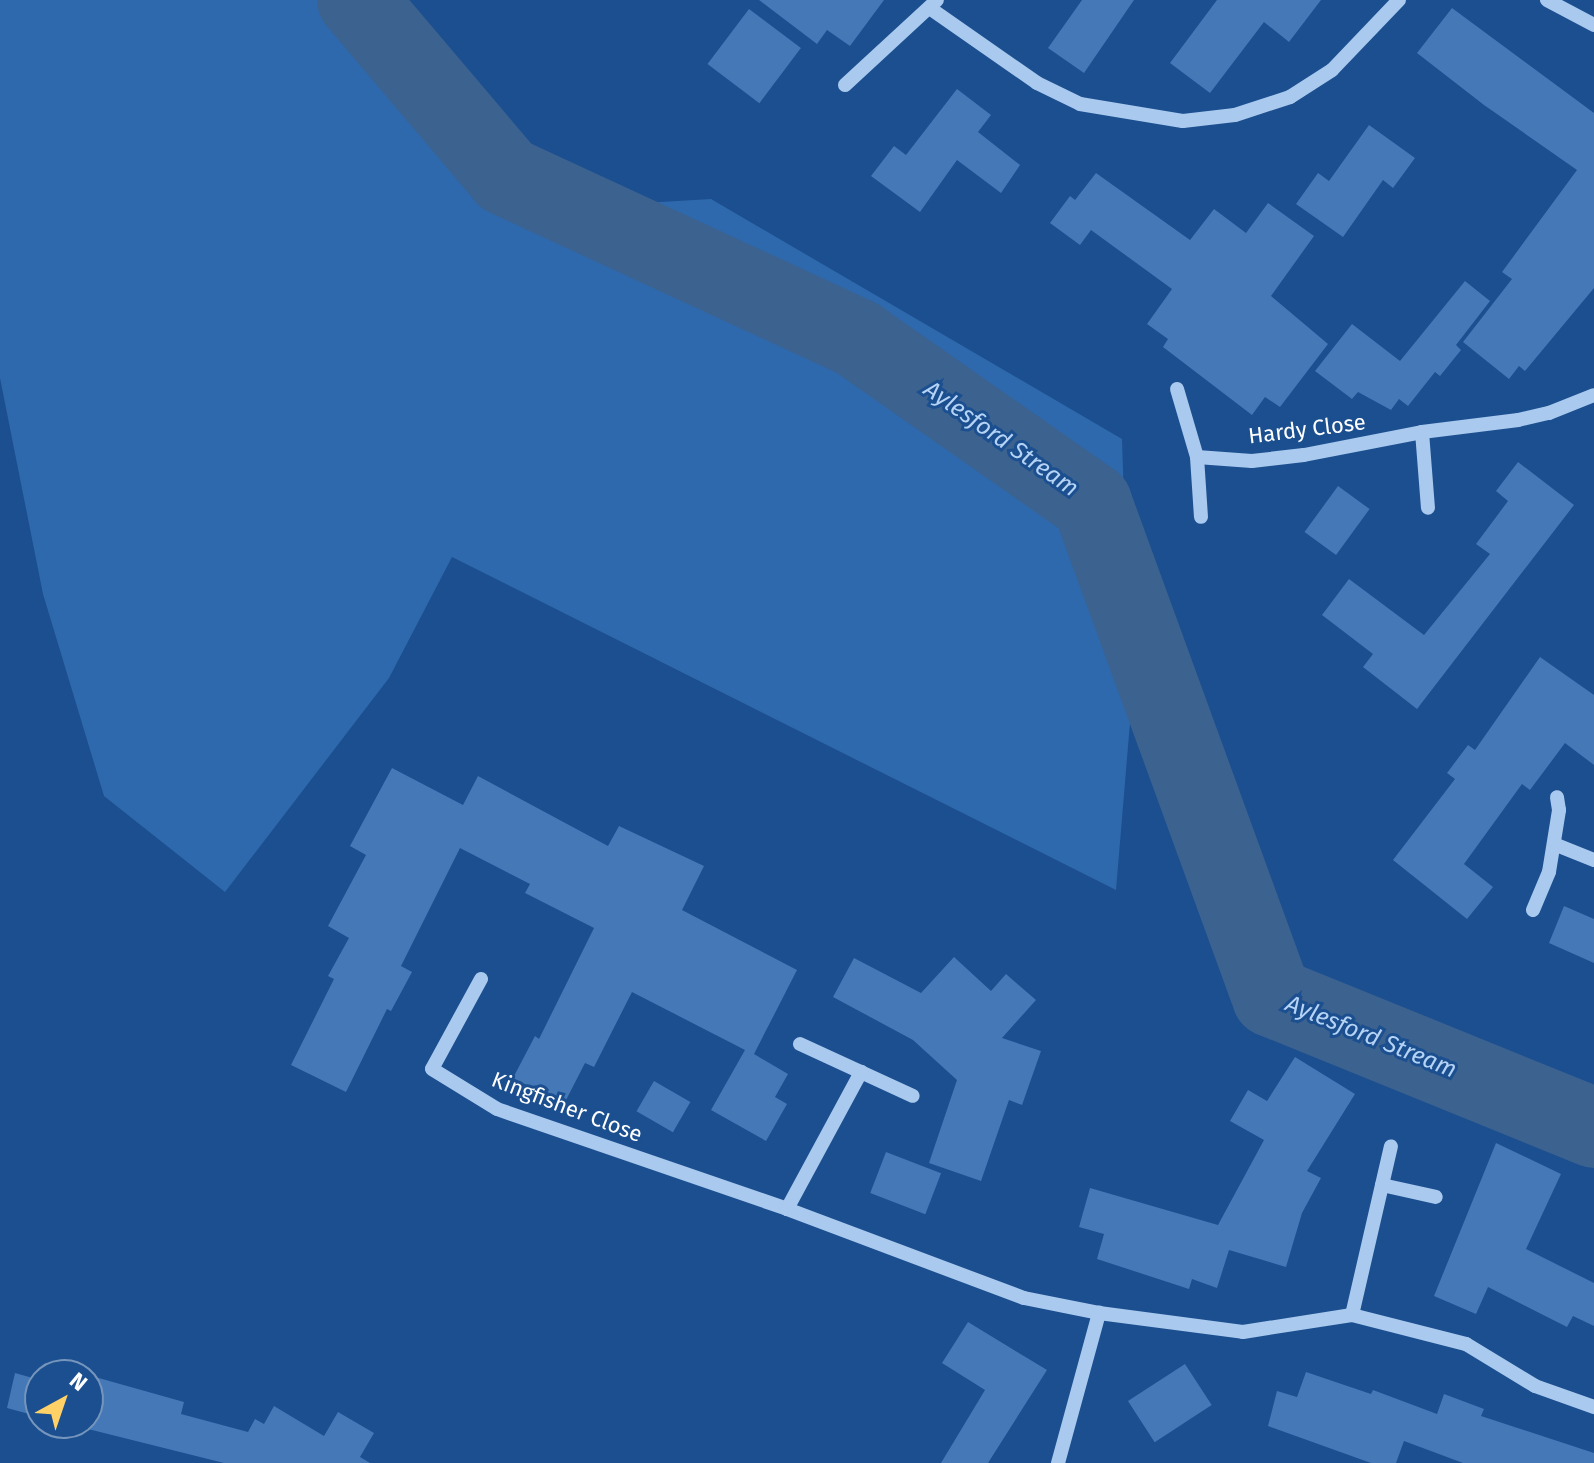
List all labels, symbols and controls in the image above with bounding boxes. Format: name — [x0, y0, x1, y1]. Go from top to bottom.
water label: Aylesford Stream — [918, 375, 1084, 503]
street label: Hardy Close — [1247, 409, 1367, 449]
water label: Aylesford Stream — [1281, 990, 1461, 1084]
street label: Kingfisher Close — [488, 1066, 646, 1148]
north arrow — [24, 1359, 104, 1439]
text: N — [64, 1367, 93, 1397]

